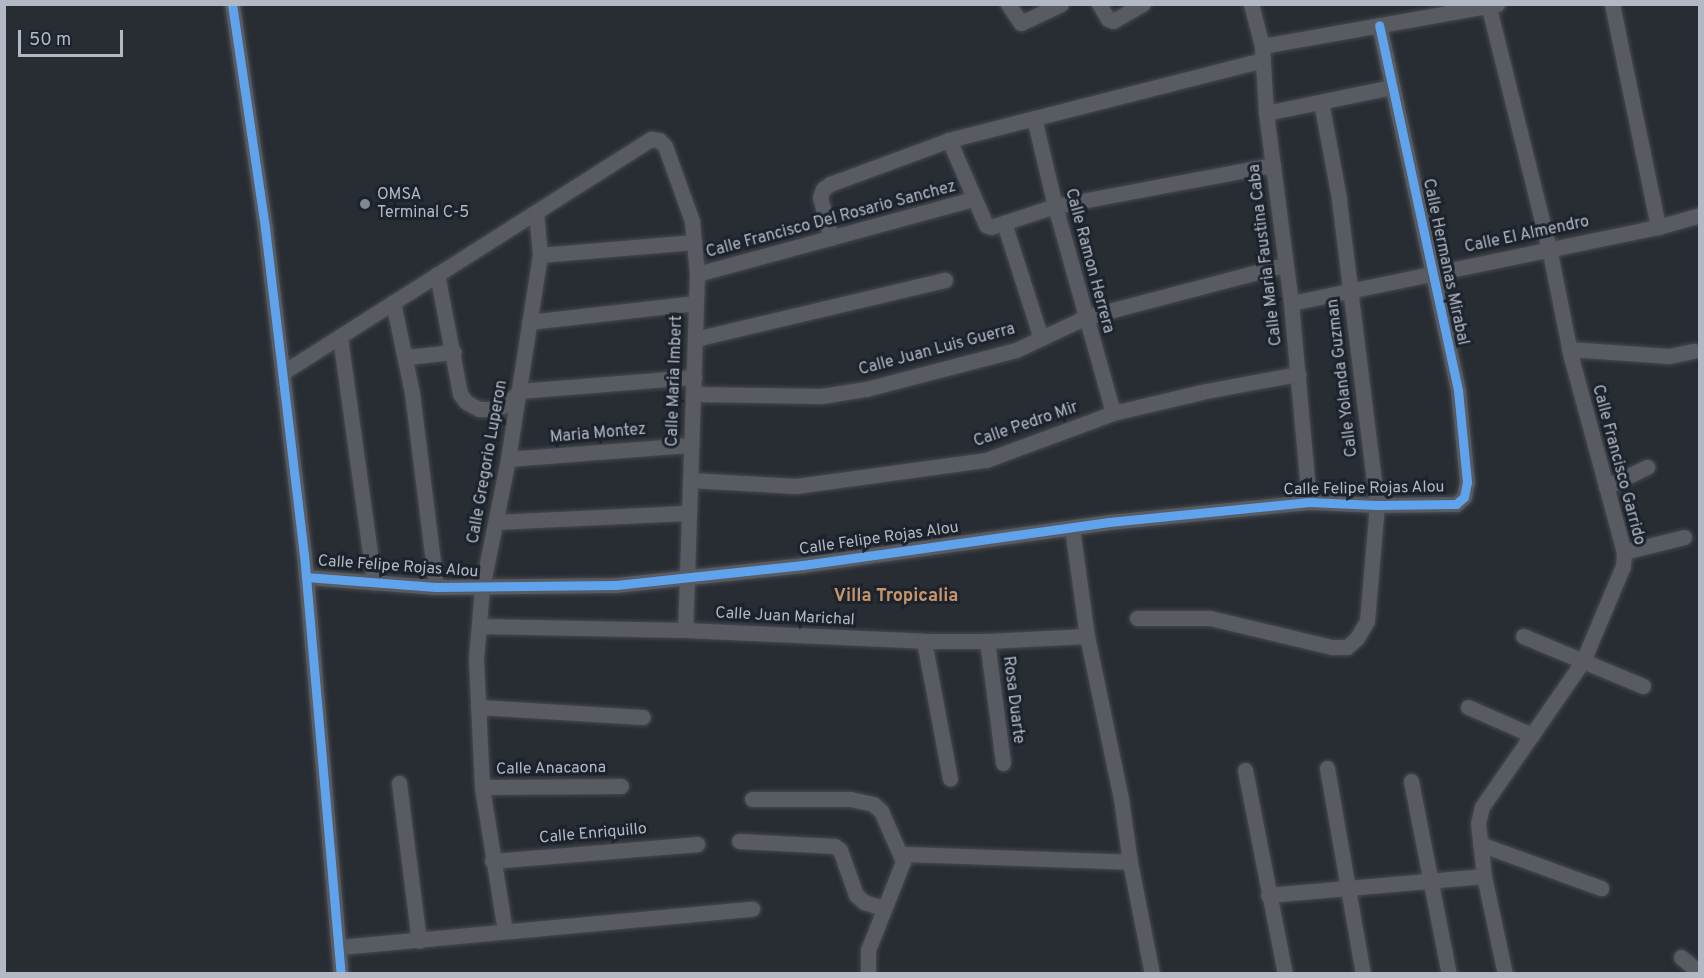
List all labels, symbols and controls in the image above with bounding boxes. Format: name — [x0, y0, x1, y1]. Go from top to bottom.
scale bar — [21, 18, 126, 56]
text: 50 m — [29, 29, 71, 52]
street label: Calle Maria Faustina Caba — [1245, 163, 1287, 347]
street label: Calle Francisco Del Rosario Sanchez — [704, 177, 958, 263]
street label: Calle Hermanas Mirabal — [1418, 177, 1472, 347]
place label: OMSA Terminal C-5 — [377, 185, 469, 223]
street label: Calle Ramon Herrera — [1060, 187, 1118, 335]
marker: OMSA Terminal C-5 — [358, 197, 372, 211]
street label: Calle El Almendro — [1463, 212, 1591, 258]
street label: Calle Yolanda Guzman — [1324, 298, 1362, 458]
street label: Calle Maria Imbert — [663, 315, 687, 447]
street label: Calle Juan Luis Guerra — [857, 320, 1017, 380]
street label: Calle Gregorio Luperon — [464, 379, 512, 545]
street label: Calle Francisco Garrido — [1587, 383, 1649, 547]
street label: Calle Pedro Mir — [971, 398, 1081, 452]
street label: Maria Montez — [549, 420, 647, 448]
street label: Calle Felipe Rojas Alou — [1283, 478, 1445, 500]
street label: Calle Felipe Rojas Alou — [798, 518, 960, 560]
street label: Calle Felipe Rojas Alou — [317, 552, 479, 582]
district label: Villa Tropicalia — [834, 586, 958, 608]
street label: Calle Juan Marichal — [715, 604, 855, 630]
street label: Rosa Duarte — [998, 655, 1028, 745]
street label: Calle Anacaona — [495, 758, 607, 780]
street label: Calle Enriquillo — [538, 820, 648, 848]

